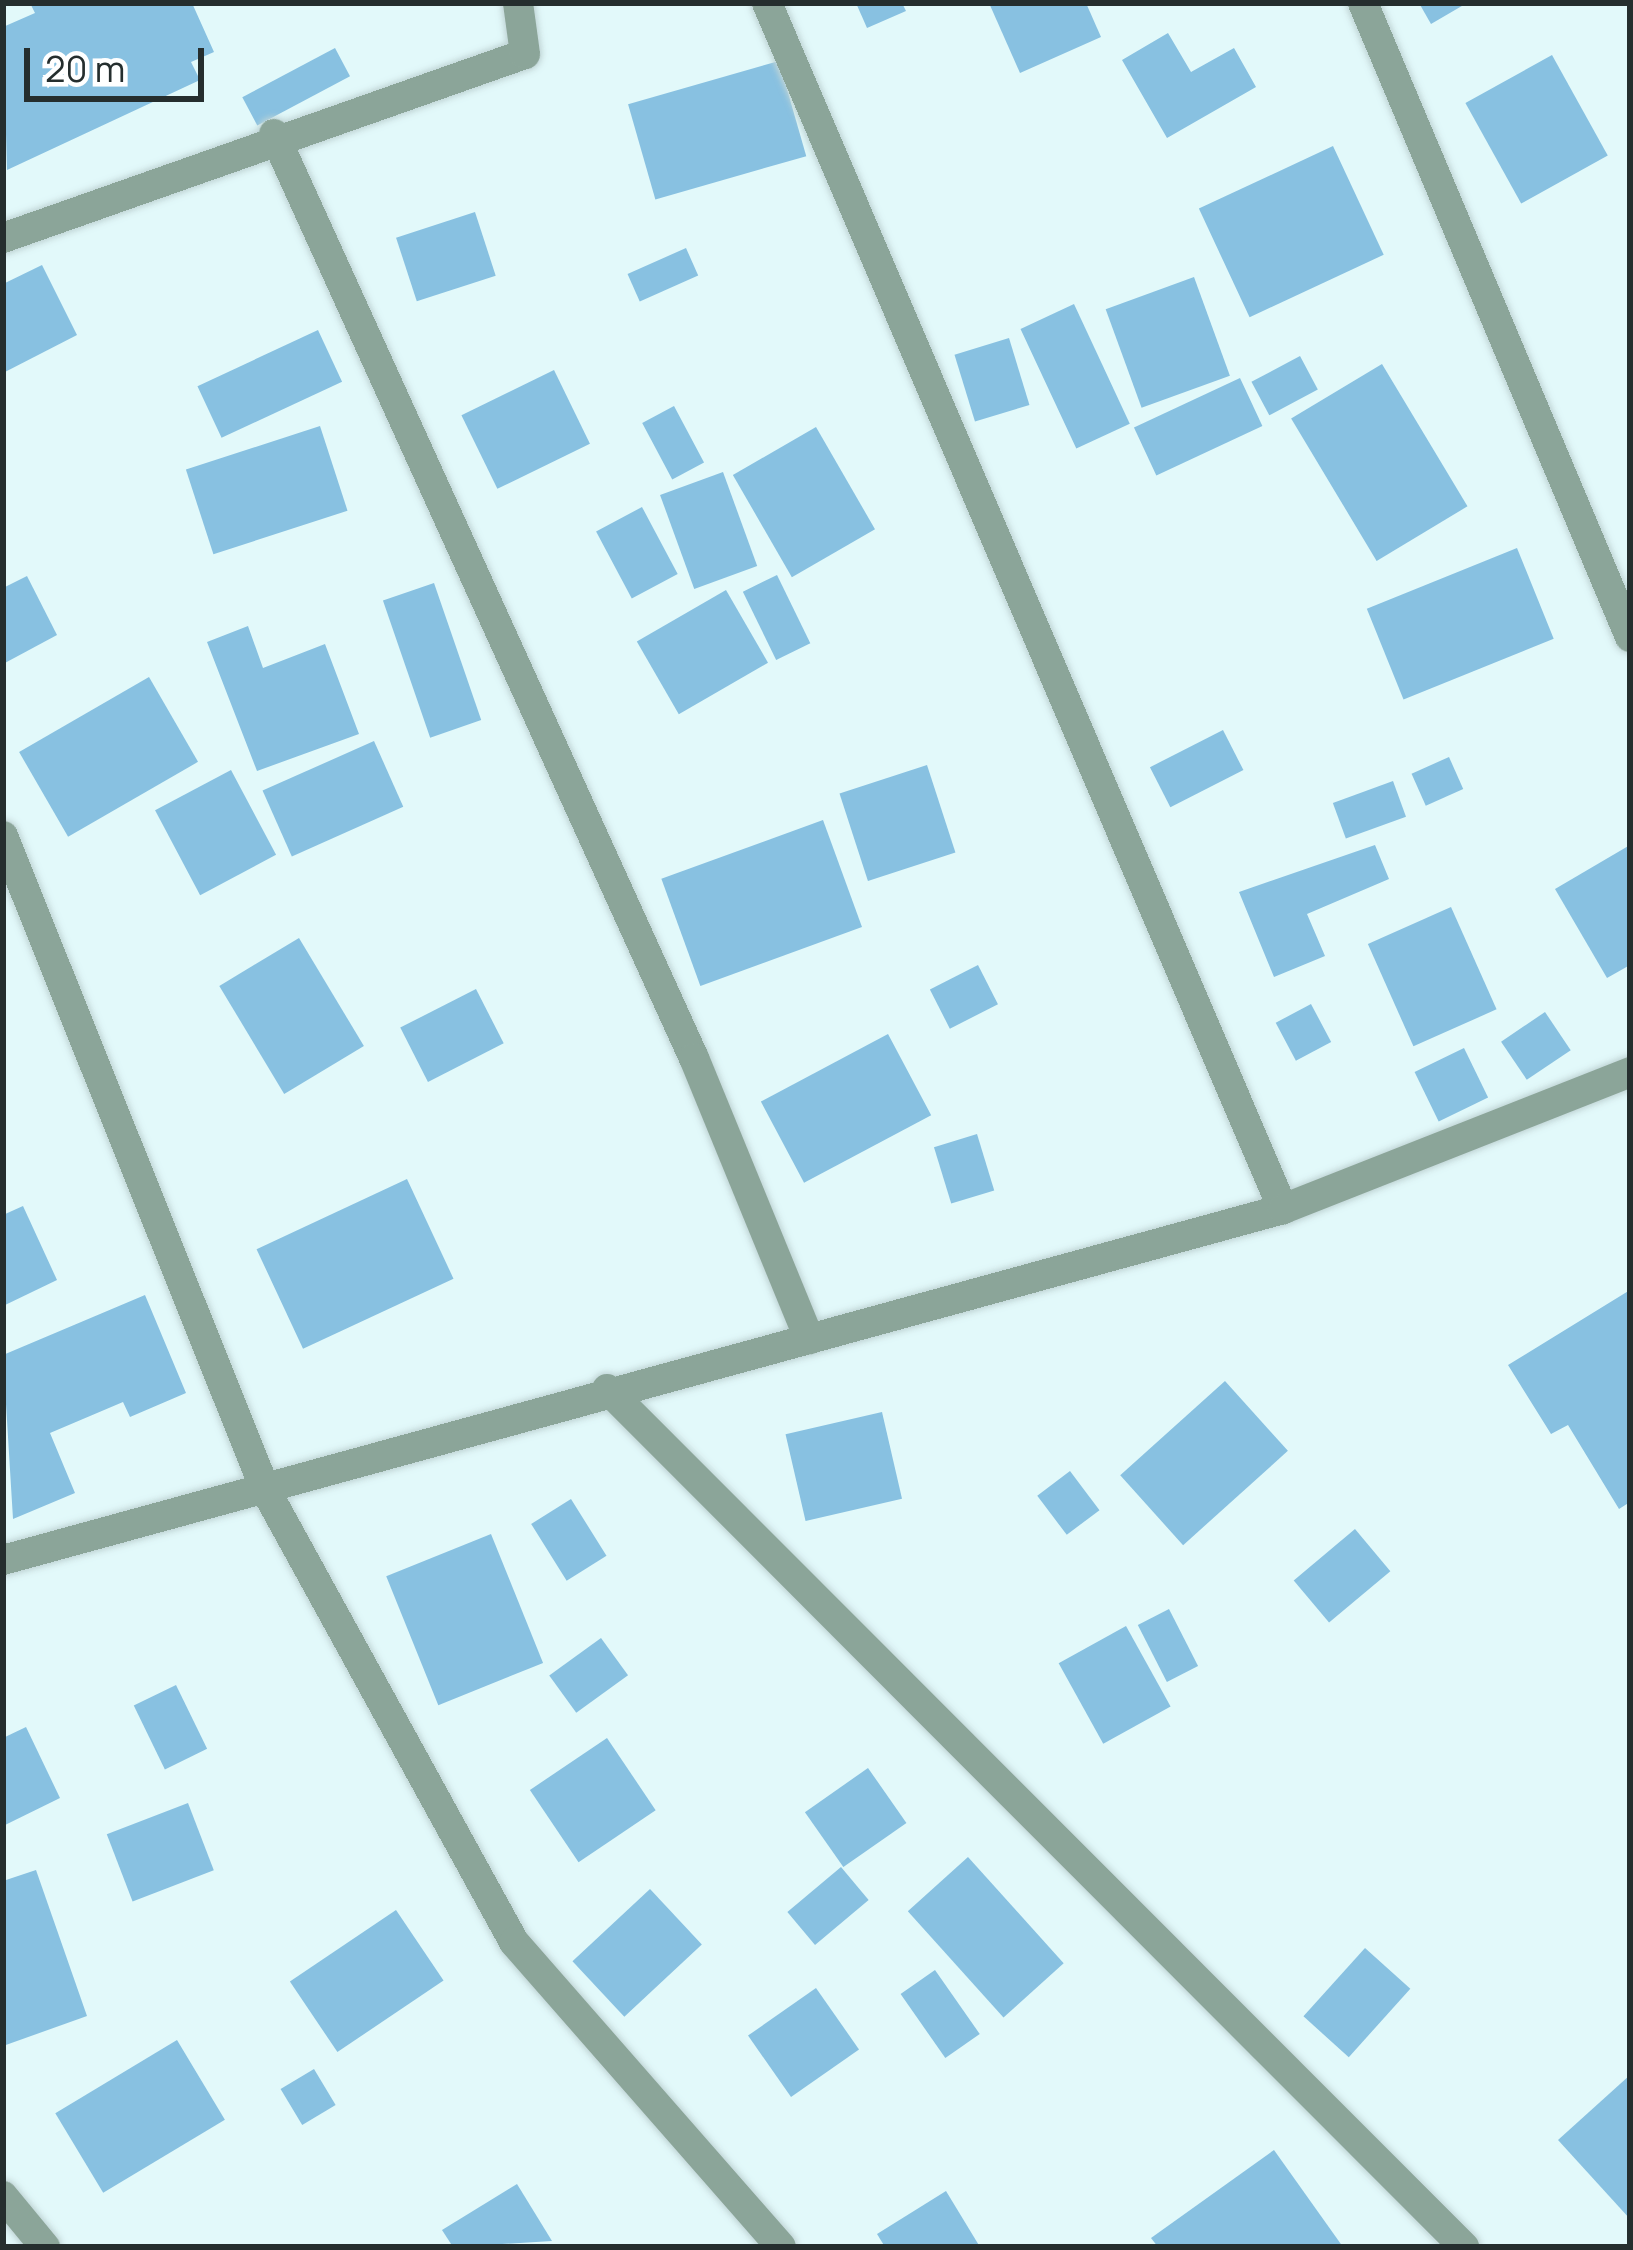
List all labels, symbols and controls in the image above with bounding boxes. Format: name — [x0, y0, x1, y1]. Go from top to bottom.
scale bar — [30, 24, 210, 98]
text: 20 m — [45, 44, 125, 93]

